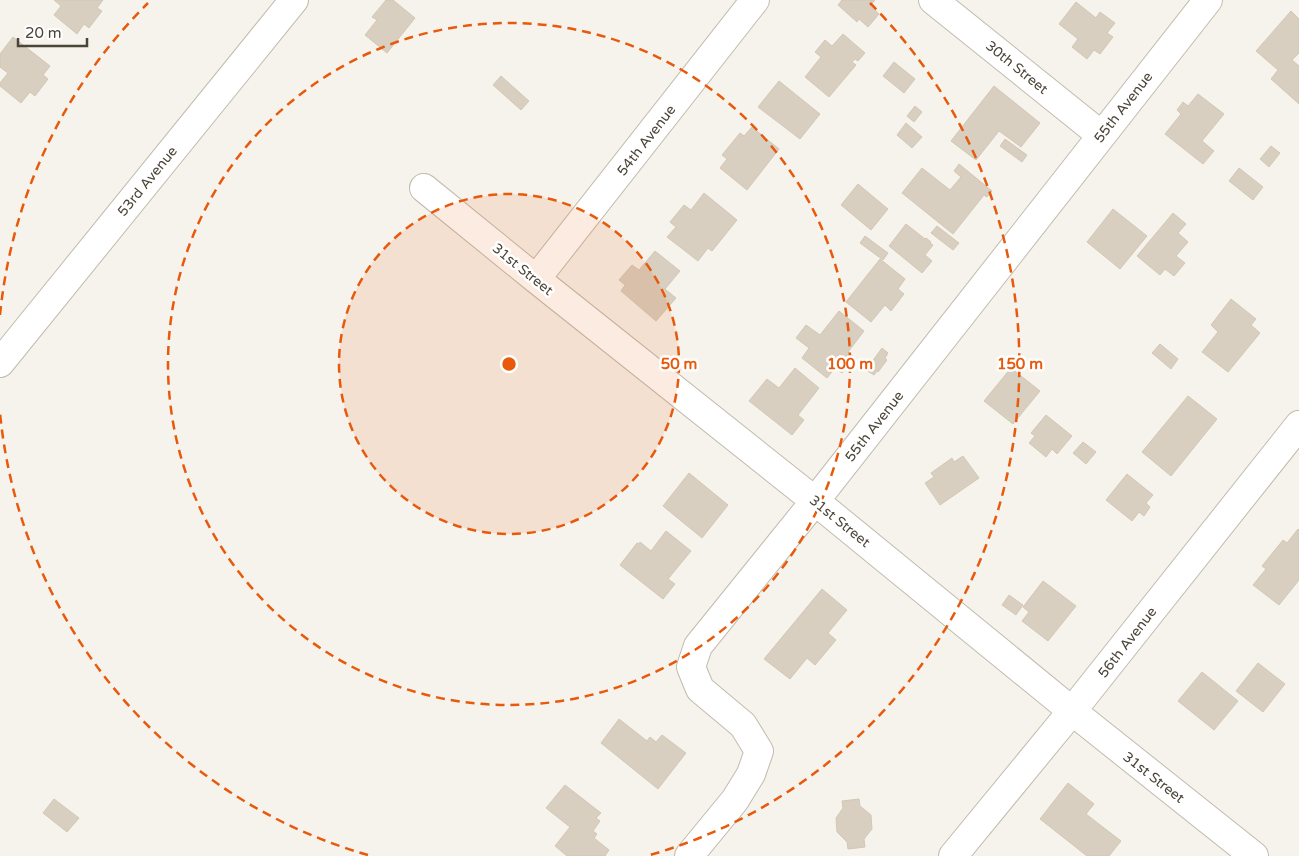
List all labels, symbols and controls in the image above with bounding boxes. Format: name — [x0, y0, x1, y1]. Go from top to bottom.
scale bar — [18, 15, 86, 47]
text: 20 m — [25, 24, 62, 42]
street label: 30th Street — [982, 37, 1052, 98]
street label: 55th Avenue — [1090, 68, 1156, 146]
street label: 54th Avenue — [613, 101, 679, 179]
street label: 53rd Avenue — [114, 143, 181, 220]
street label: 31st Street — [489, 240, 557, 299]
centre of rings — [500, 355, 518, 373]
text: 50 m — [661, 355, 697, 373]
text: 100 m — [827, 355, 873, 373]
text: 150 m — [997, 355, 1043, 373]
street label: 55th Avenue — [841, 387, 907, 465]
street label: 31st Street — [806, 492, 874, 551]
street label: 56th Avenue — [1094, 603, 1160, 681]
street label: 31st Street — [1120, 748, 1188, 807]

